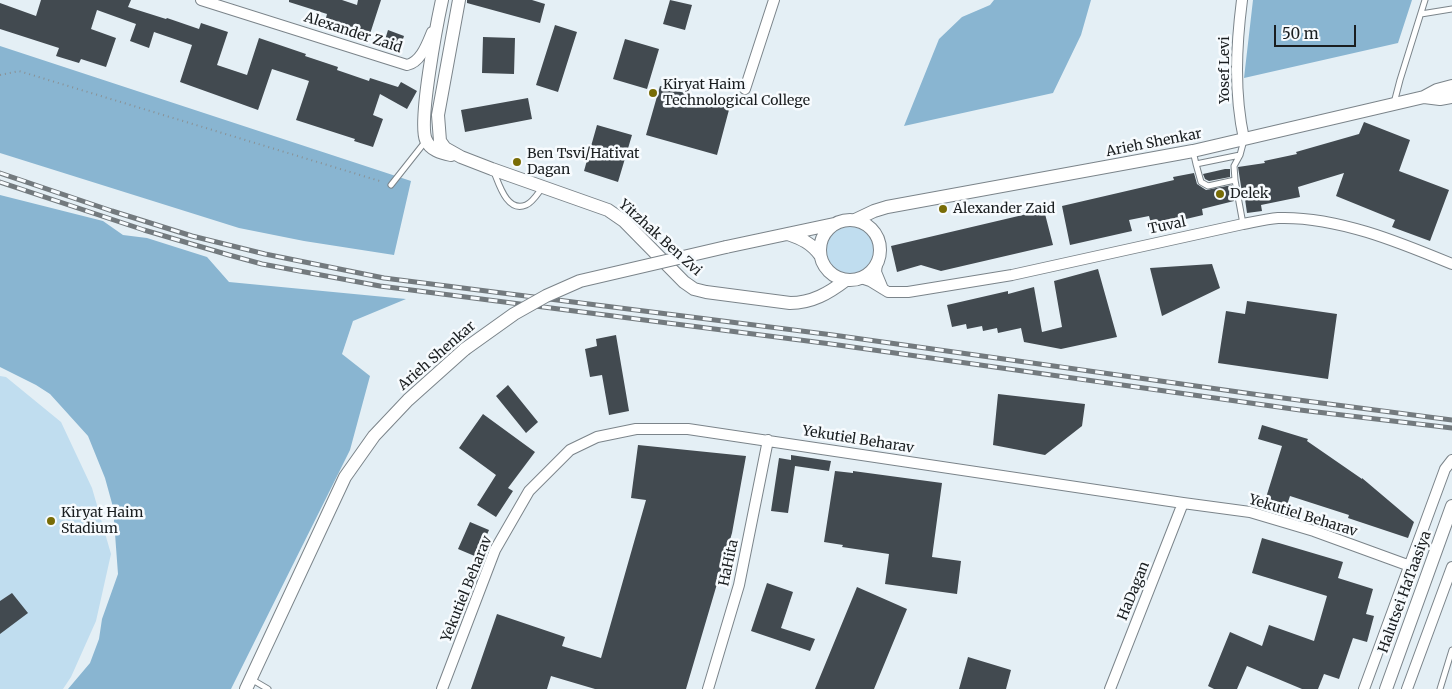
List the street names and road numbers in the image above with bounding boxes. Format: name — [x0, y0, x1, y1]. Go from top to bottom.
street label: Alexander Zaid — [302, 9, 404, 57]
street label: Yosef Levi — [1217, 36, 1233, 104]
street label: Arieh Shenkar — [1105, 125, 1203, 161]
street label: Yitzhak Ben Zvi — [615, 196, 705, 280]
street label: Tuval — [1147, 214, 1187, 238]
street label: Arieh Shenkar — [395, 318, 479, 394]
street label: Yekutiel Beharav — [801, 423, 915, 457]
street label: Yekutiel Beharav — [1247, 491, 1359, 541]
street label: Halutsei HaTaasiya — [1375, 529, 1435, 655]
street label: Yekutiel Beharav — [438, 534, 496, 644]
street label: HaHita — [716, 538, 742, 588]
street label: HaDagan — [1115, 559, 1153, 623]

